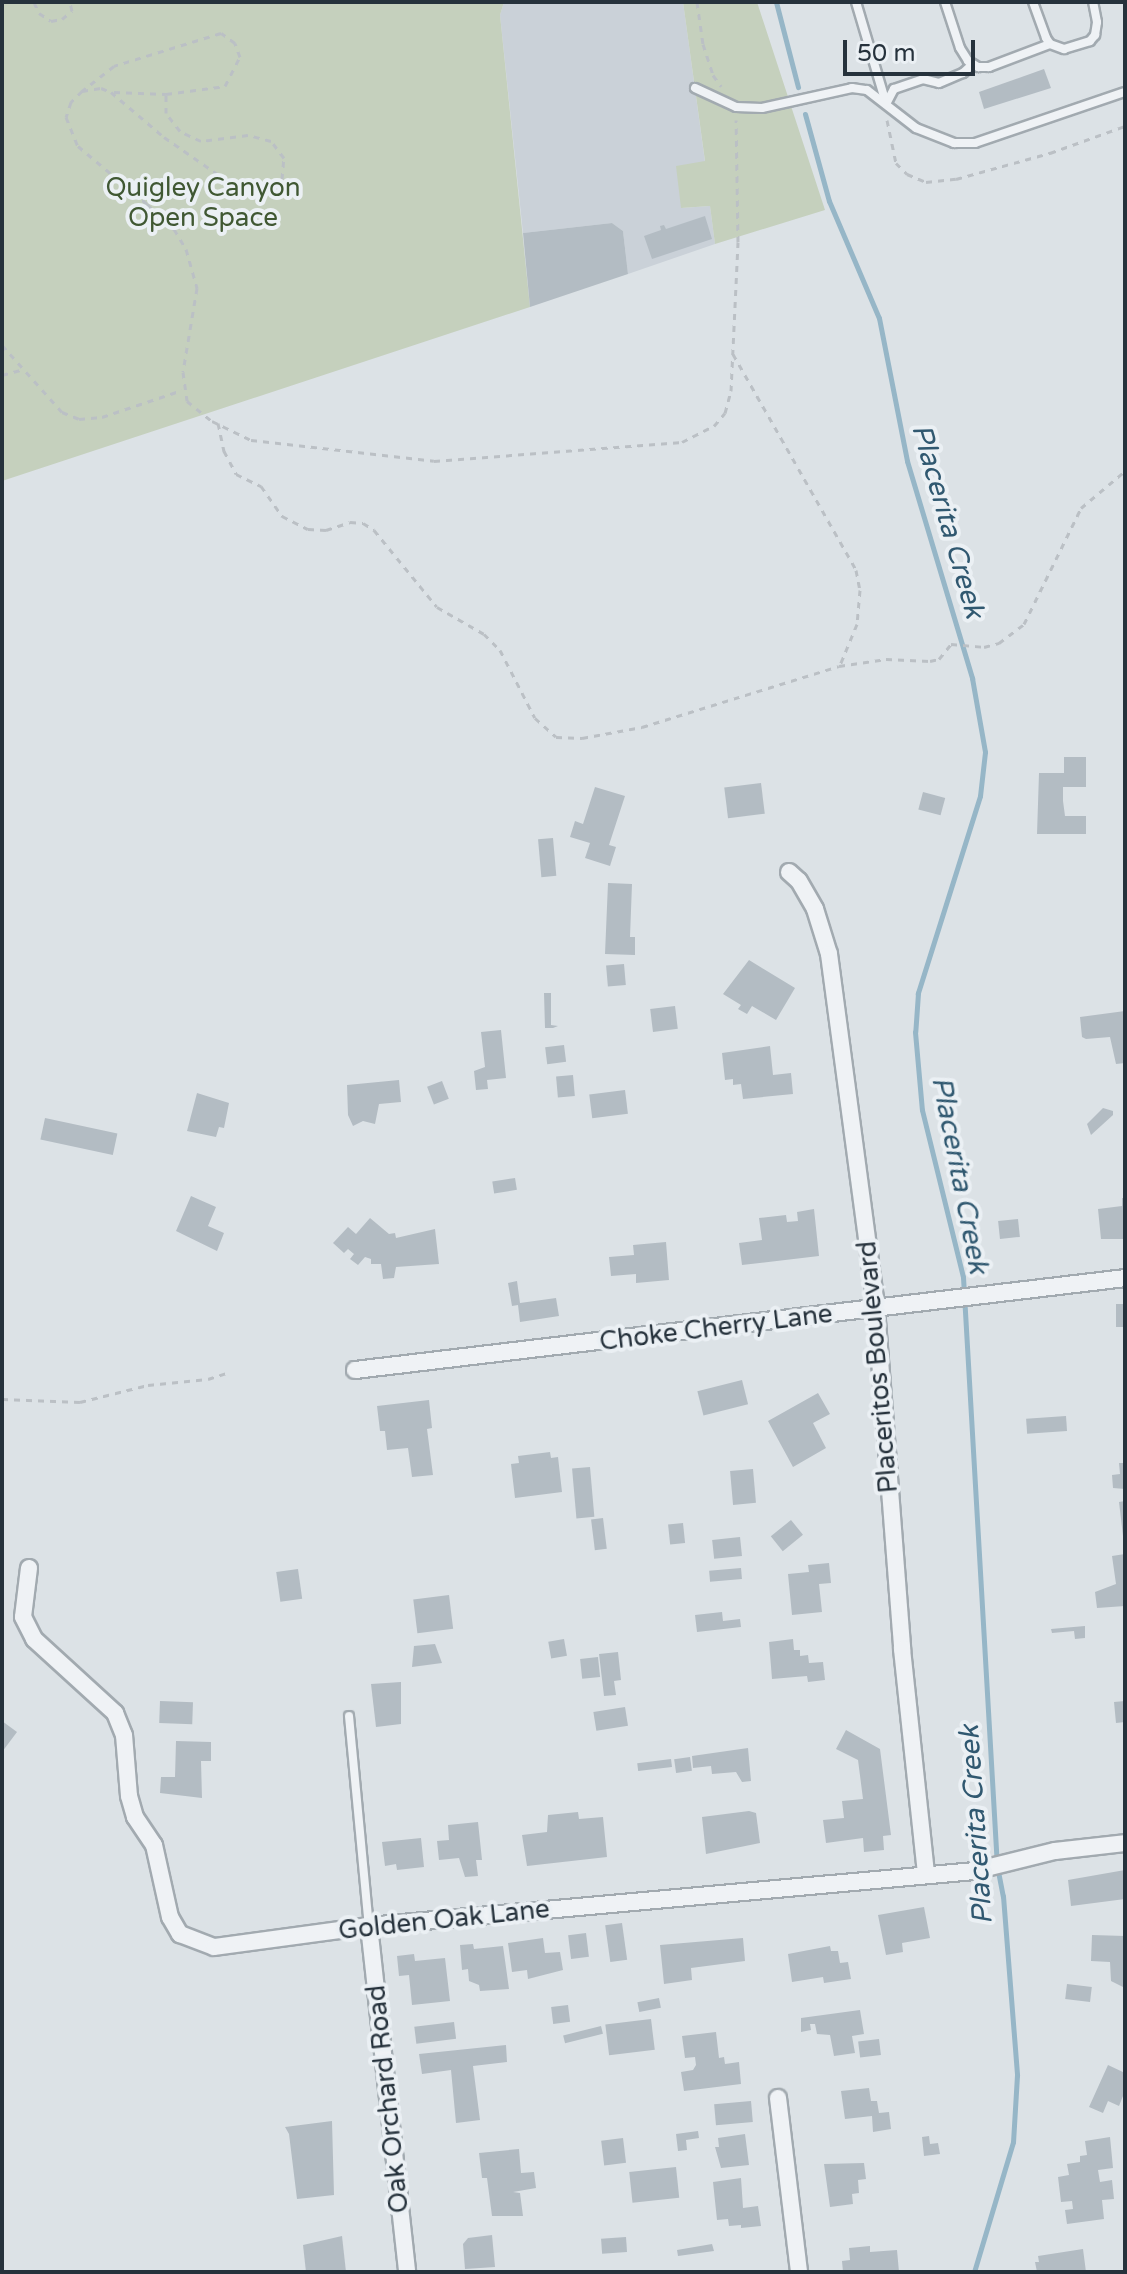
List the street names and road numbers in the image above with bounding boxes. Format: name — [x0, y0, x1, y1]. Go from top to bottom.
street label: Placeritos Boulevard — [851, 1240, 905, 1494]
street label: Choke Cherry Lane — [598, 1298, 834, 1358]
street label: Golden Oak Lane — [337, 1893, 551, 1947]
street label: Oak Orchard Road — [361, 1983, 415, 2215]

